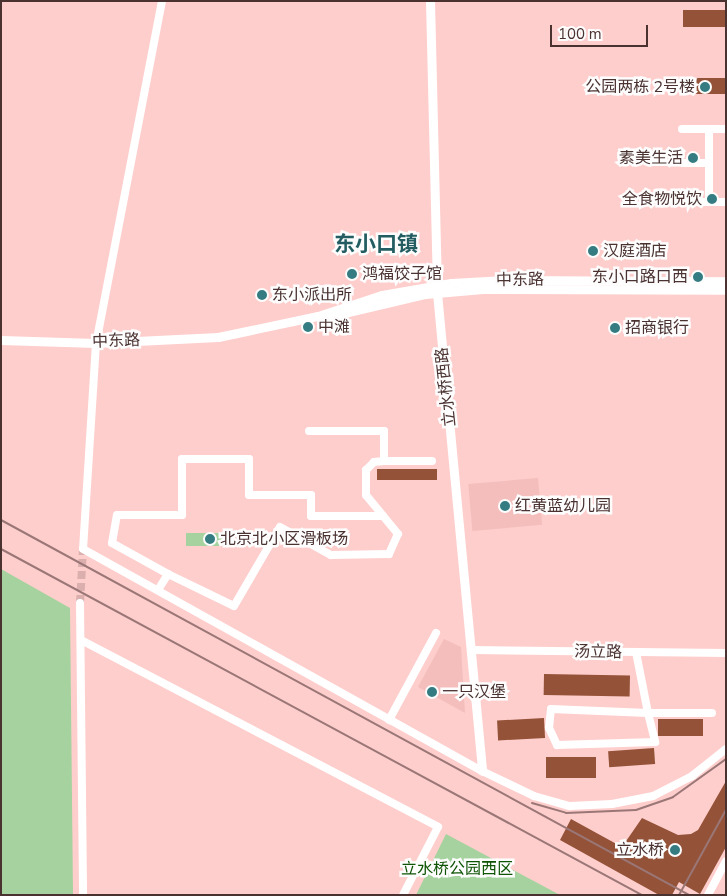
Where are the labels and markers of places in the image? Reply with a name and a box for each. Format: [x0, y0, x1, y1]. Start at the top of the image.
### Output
place label: 公园两栋 2号楼 [585, 77, 695, 97]
marker: 公园两栋 2号楼 [699, 81, 711, 93]
place label: 素美生活 [619, 148, 683, 168]
marker: 素美生活 [687, 152, 699, 164]
place label: 全食物悦饮 [622, 189, 702, 209]
marker: 全食物悦饮 [706, 193, 718, 205]
place label: 汉庭酒店 [603, 241, 667, 261]
marker: 汉庭酒店 [587, 245, 599, 257]
place label: 鸿福饺子馆 [362, 264, 442, 284]
place label: 东小口路口西 [592, 267, 688, 287]
marker: 鸿福饺子馆 [346, 268, 358, 280]
marker: 东小口路口西 [692, 271, 704, 283]
place label: 东小派出所 [272, 285, 352, 305]
marker: 东小派出所 [256, 289, 268, 301]
place label: 中滩 [318, 317, 350, 337]
place label: 招商银行 [625, 318, 689, 338]
marker: 中滩 [302, 321, 314, 333]
marker: 招商银行 [609, 322, 621, 334]
place label: 红黄蓝幼儿园 [515, 496, 611, 516]
marker: 红黄蓝幼儿园 [499, 500, 511, 512]
place label: 北京北小区滑板场 [220, 529, 348, 549]
marker: 北京北小区滑板场 [204, 533, 216, 545]
place label: 一只汉堡 [442, 682, 506, 702]
marker: 一只汉堡 [426, 686, 438, 698]
place label: 立水桥 [616, 840, 664, 860]
marker: 立水桥 [668, 843, 682, 857]

